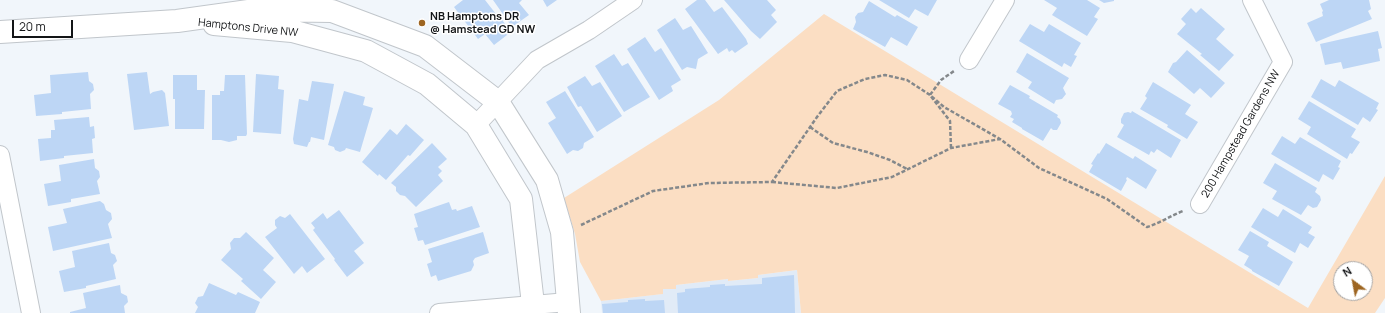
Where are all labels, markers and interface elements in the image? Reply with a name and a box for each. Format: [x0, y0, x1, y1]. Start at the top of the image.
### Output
place label: NB Hamptons DR @ Hamstead GD NW [430, 10, 535, 36]
scale bar [14, 12, 75, 38]
street label: Hamptons Drive NW [197, 16, 299, 40]
text: 20 m [19, 18, 46, 35]
marker: NB Hamptons DR @ Hamstead GD NW [417, 18, 427, 28]
street label: 200 Hampstead Gardens NW [1199, 68, 1283, 200]
north arrow [1333, 261, 1373, 301]
text: N [1340, 263, 1354, 280]

